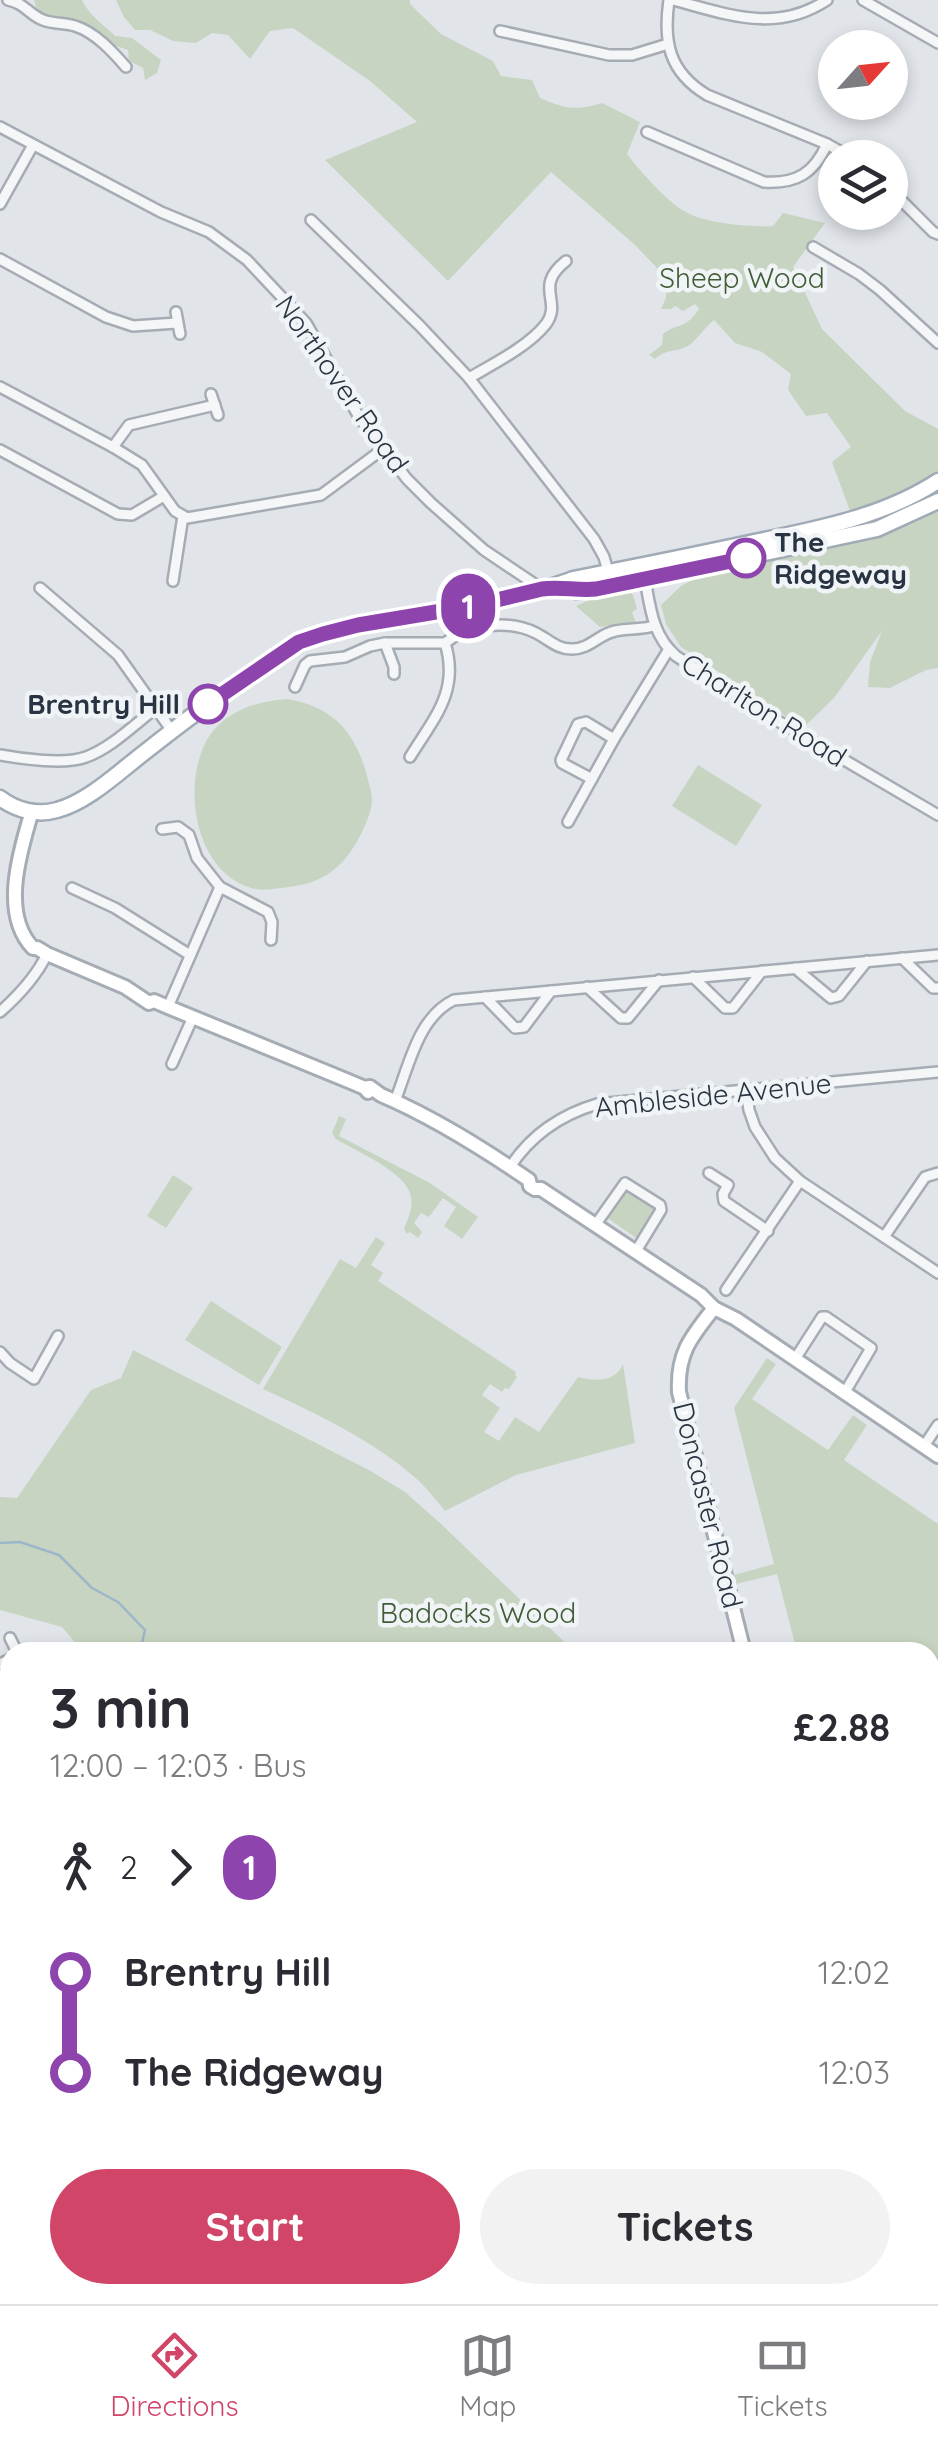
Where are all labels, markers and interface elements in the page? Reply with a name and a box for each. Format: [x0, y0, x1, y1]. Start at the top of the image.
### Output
north arrow [818, 30, 908, 120]
map controls [818, 30, 908, 230]
button: layers [818, 140, 908, 230]
park label: Sheep Wood [659, 260, 825, 295]
street label: Northover Road [268, 288, 417, 479]
place label: The Ridgeway [774, 524, 907, 591]
marker: The Ridgeway [727, 539, 765, 577]
line badge: 1 [436, 574, 500, 638]
text: 1 [461, 584, 475, 628]
street label: Charlton Road [675, 645, 853, 774]
marker: Brentry Hill [189, 685, 227, 723]
place label: Brentry Hill [27, 686, 180, 721]
street label: Ambleside Avenue [593, 1065, 833, 1124]
street label: Doncaster Road [666, 1398, 751, 1612]
park label: Badocks Wood [380, 1595, 576, 1630]
text: 3 min [50, 1673, 191, 1742]
text: £2.88 [794, 1703, 890, 1751]
text: 12:00 – 12:03 · Bus [50, 1745, 307, 1785]
icon: walk [50, 1840, 105, 1895]
icon: forward [153, 1840, 208, 1895]
text: 1 [243, 1845, 256, 1889]
text: 2 [120, 1847, 138, 1887]
text: Brentry Hill [124, 1948, 331, 1996]
text: 12:02 [818, 1952, 890, 1992]
text: The Ridgeway [124, 2048, 383, 2096]
text: 12:03 [819, 2052, 890, 2092]
button: Start [50, 2169, 460, 2284]
button: Tickets [480, 2169, 890, 2284]
tab: Directions [110, 2328, 239, 2423]
tab: Map [459, 2328, 516, 2423]
tab: Tickets [737, 2328, 828, 2423]

